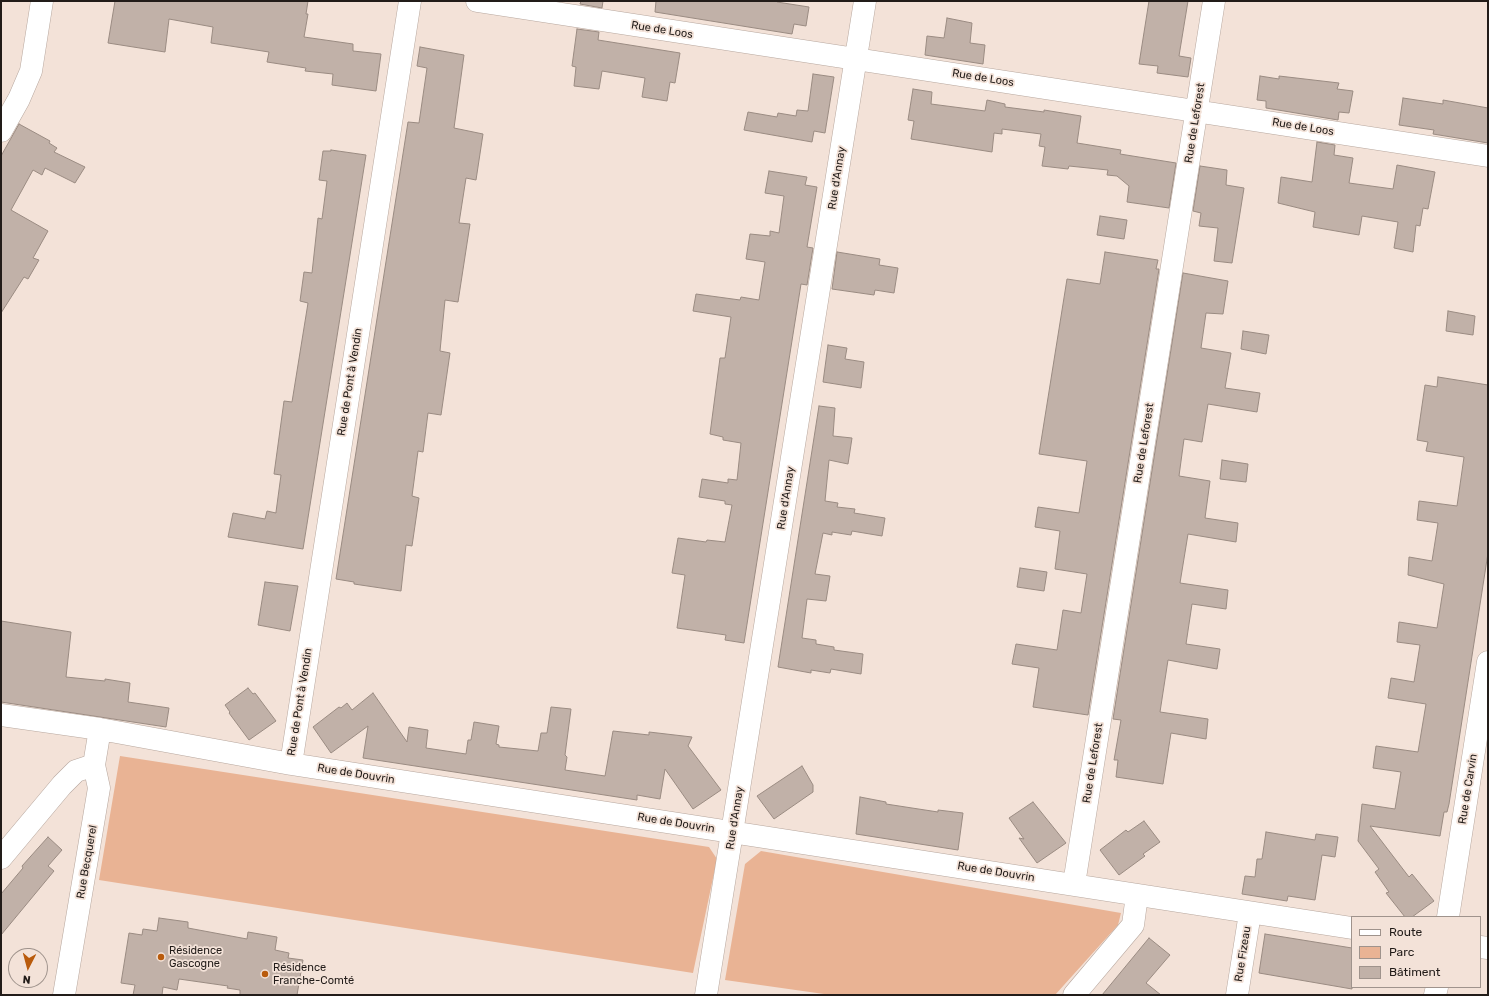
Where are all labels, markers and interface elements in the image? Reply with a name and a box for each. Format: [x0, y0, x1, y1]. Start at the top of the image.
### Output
street label: Rue de Loos [630, 19, 694, 41]
street label: Rue de Loos [951, 67, 1015, 89]
street label: Rue de Leforest [1182, 82, 1208, 164]
street label: Rue de Loos [1271, 116, 1335, 138]
street label: Rue d'Annay [826, 146, 848, 210]
street label: Rue de Pont à Vendin [335, 327, 365, 437]
street label: Rue de Leforest [1131, 402, 1157, 484]
street label: Rue d'Annay [775, 466, 797, 530]
street label: Rue de Pont à Vendin [285, 647, 315, 757]
street label: Rue de Leforest [1080, 722, 1106, 804]
street label: Rue de Carvin [1456, 753, 1480, 825]
street label: Rue de Douvrin [316, 761, 396, 787]
street label: Rue d'Annay [724, 786, 746, 850]
street label: Rue de Douvrin [636, 810, 716, 836]
street label: Rue Becquerel [74, 824, 100, 900]
street label: Rue de Douvrin [956, 859, 1036, 885]
legend [1351, 916, 1481, 988]
street label: Rue Fizeau [1232, 925, 1254, 983]
text: Route [1389, 925, 1422, 939]
place label: Résidence Gascogne [169, 944, 222, 970]
text: Parc [1389, 945, 1414, 959]
north arrow [8, 948, 48, 988]
marker: Résidence Gascogne [156, 952, 166, 962]
place label: Résidence Franche-Comté [273, 961, 354, 987]
text: Bâtiment [1389, 965, 1440, 979]
marker: Résidence Franche-Comté [260, 969, 270, 979]
text: N [22, 973, 31, 986]

